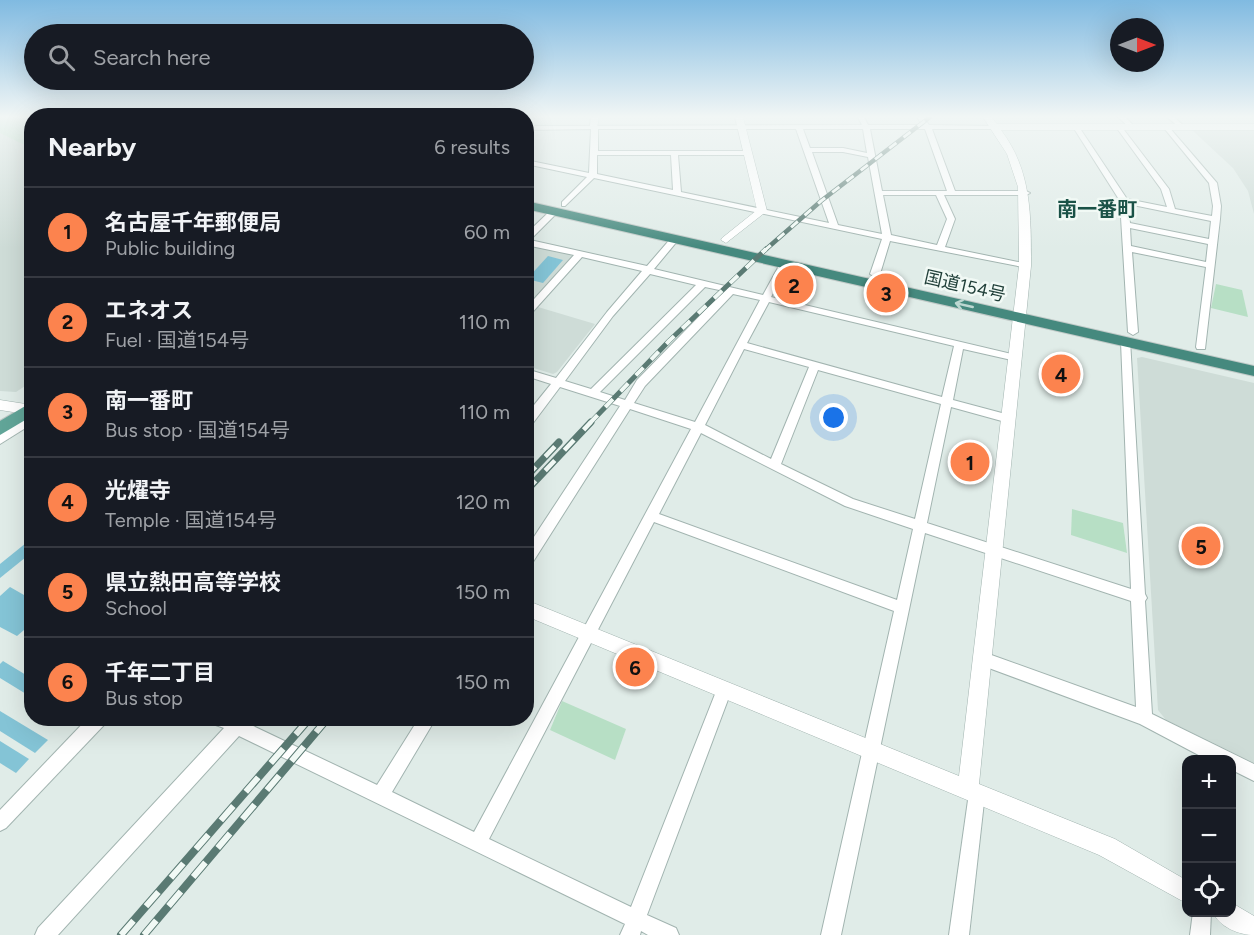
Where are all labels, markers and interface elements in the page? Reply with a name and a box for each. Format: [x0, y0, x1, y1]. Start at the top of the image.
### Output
north arrow [1110, 18, 1164, 72]
search box [24, 24, 534, 90]
icon: search [45, 41, 78, 74]
text: Search here [93, 44, 211, 71]
text: Nearby [48, 131, 136, 163]
text: 6 results [434, 135, 510, 159]
district label: 南一番町 [1057, 197, 1137, 221]
text: 名古屋千年郵便局 [105, 209, 281, 236]
text: 1 [63, 220, 72, 244]
text: 60 m [464, 220, 510, 244]
text: Public building [105, 236, 235, 260]
pin: 2 [774, 262, 814, 308]
street label: 国道154号 [922, 266, 1008, 306]
pin: 3 [866, 270, 906, 316]
text: エネオス [105, 297, 193, 324]
one-way arrow [954, 299, 973, 311]
text: 2 [62, 310, 73, 334]
text: 110 m [459, 310, 510, 334]
text: Fuel · 国道154号 [105, 328, 249, 352]
pin: 4 [1042, 352, 1080, 397]
text: 南一番町 [105, 387, 193, 414]
text: 3 [62, 400, 73, 424]
text: 110 m [459, 400, 510, 424]
your location [819, 403, 848, 432]
text: Bus stop · 国道154号 [105, 418, 290, 442]
pin: 1 [950, 440, 990, 484]
text: 光燿寺 [105, 477, 171, 504]
text: 4 [61, 490, 74, 514]
text: 120 m [456, 490, 510, 514]
text: Temple · 国道154号 [105, 508, 277, 532]
pin: 5 [1182, 524, 1220, 568]
text: 県立熱田高等学校 [105, 569, 281, 596]
text: 5 [62, 580, 73, 604]
text: 150 m [455, 580, 510, 604]
text: School [105, 596, 167, 620]
pin: 6 [616, 644, 654, 690]
text: 千年二丁目 [105, 659, 215, 686]
text: 6 [62, 670, 73, 694]
text: 150 m [455, 670, 510, 694]
text: Bus stop [105, 686, 183, 710]
map controls [1182, 755, 1236, 917]
button: + [1182, 755, 1236, 809]
button: − [1182, 809, 1236, 863]
button: locate [1182, 863, 1236, 917]

